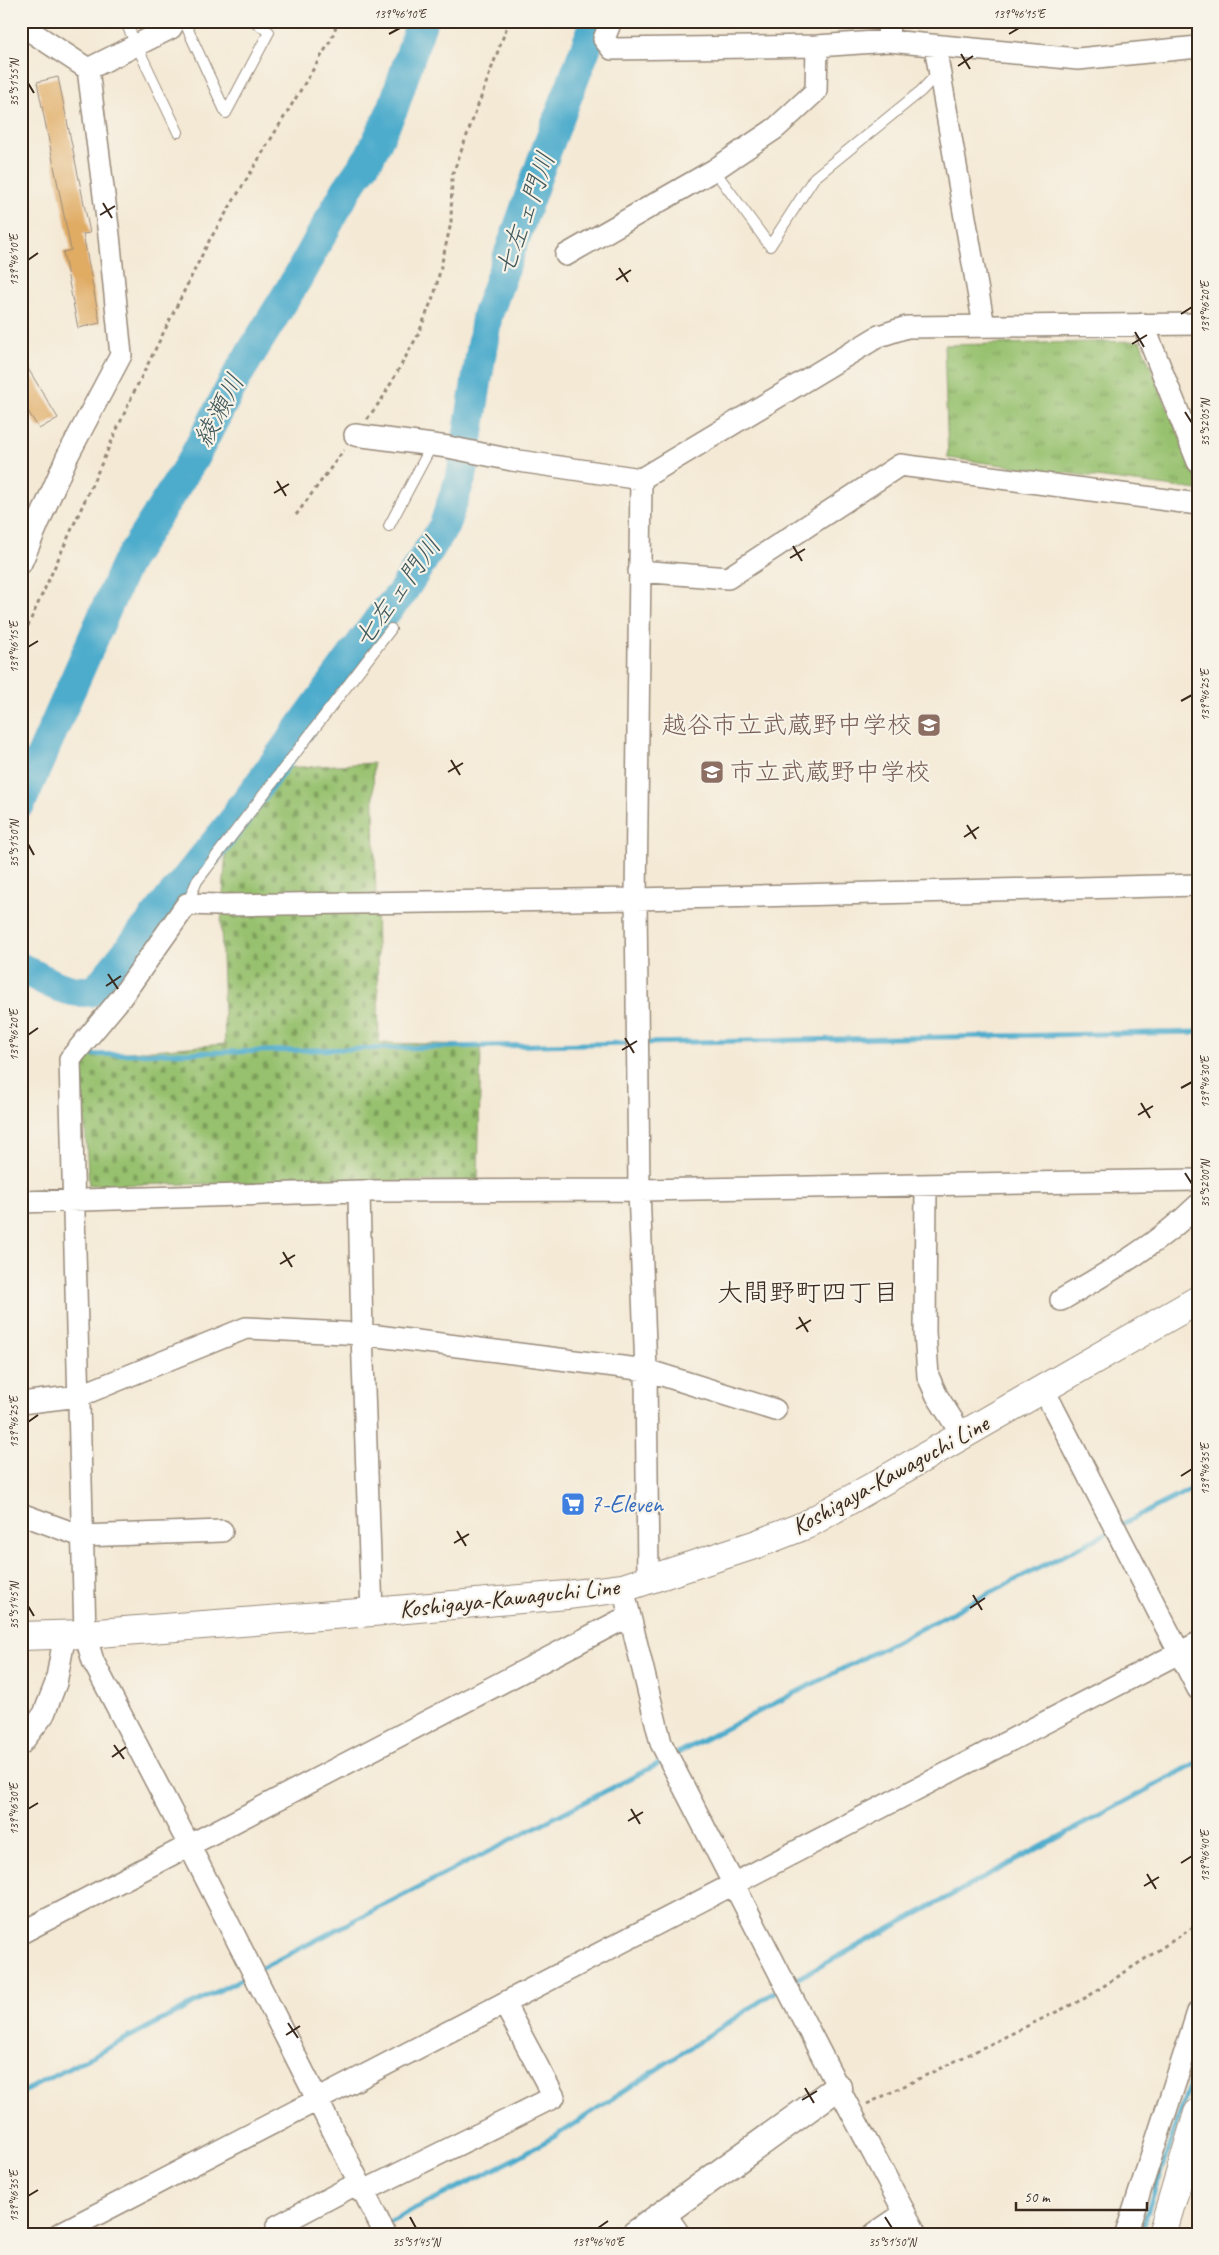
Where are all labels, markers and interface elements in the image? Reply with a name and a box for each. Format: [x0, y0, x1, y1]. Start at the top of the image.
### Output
text: 139°46'10"E [374, 6, 428, 22]
text: 139°46'15"E [993, 6, 1047, 22]
text: 35°51'55"N [6, 58, 22, 107]
water label: 七左ェ門川 [487, 147, 563, 281]
text: 139°46'10"E [6, 232, 22, 286]
text: 139°46'20"E [1197, 279, 1213, 333]
water label: 綾瀬川 [186, 368, 252, 452]
text: 35°52'05"N [1197, 398, 1213, 447]
water label: 七左ェ門川 [345, 530, 449, 654]
text: 139°46'15"E [6, 619, 22, 673]
text: 139°46'25"E [1197, 667, 1213, 721]
place label: 越谷市立武蔵野中学校 [662, 709, 912, 741]
school or university icon: 越谷市立武蔵野中学校 [916, 712, 942, 738]
place label: 市立武蔵野中学校 [730, 756, 930, 788]
school or university icon: 市立武蔵野中学校 [699, 759, 725, 785]
text: 35°51'50"N [6, 819, 22, 868]
text: 139°46'20"E [6, 1007, 22, 1061]
text: 139°46'30"E [1197, 1054, 1213, 1108]
text: 35°52'00"N [1197, 1159, 1213, 1208]
district label: 大間野町四丁目 [717, 1276, 899, 1309]
text: 139°46'25"E [6, 1394, 22, 1448]
street label: Koshigaya-Kawaguchi Line [786, 1407, 996, 1542]
text: 139°46'35"E [1197, 1441, 1213, 1495]
place label: 7-Eleven [590, 1488, 664, 1520]
supermarket icon: 7-Eleven [560, 1491, 586, 1517]
street label: Koshigaya-Kawaguchi Line [398, 1570, 622, 1625]
text: 35°51'45"N [6, 1581, 22, 1630]
text: 139°46'30"E [6, 1781, 22, 1835]
text: 139°46'40"E [1197, 1828, 1213, 1882]
text: 139°46'35"E [6, 2168, 22, 2222]
scale bar [1016, 2180, 1148, 2212]
text: 50 m [1024, 2188, 1051, 2207]
text: 35°51'45"N [392, 2234, 441, 2250]
text: 139°46'40"E [572, 2234, 626, 2250]
text: 35°51'50"N [868, 2234, 917, 2250]

